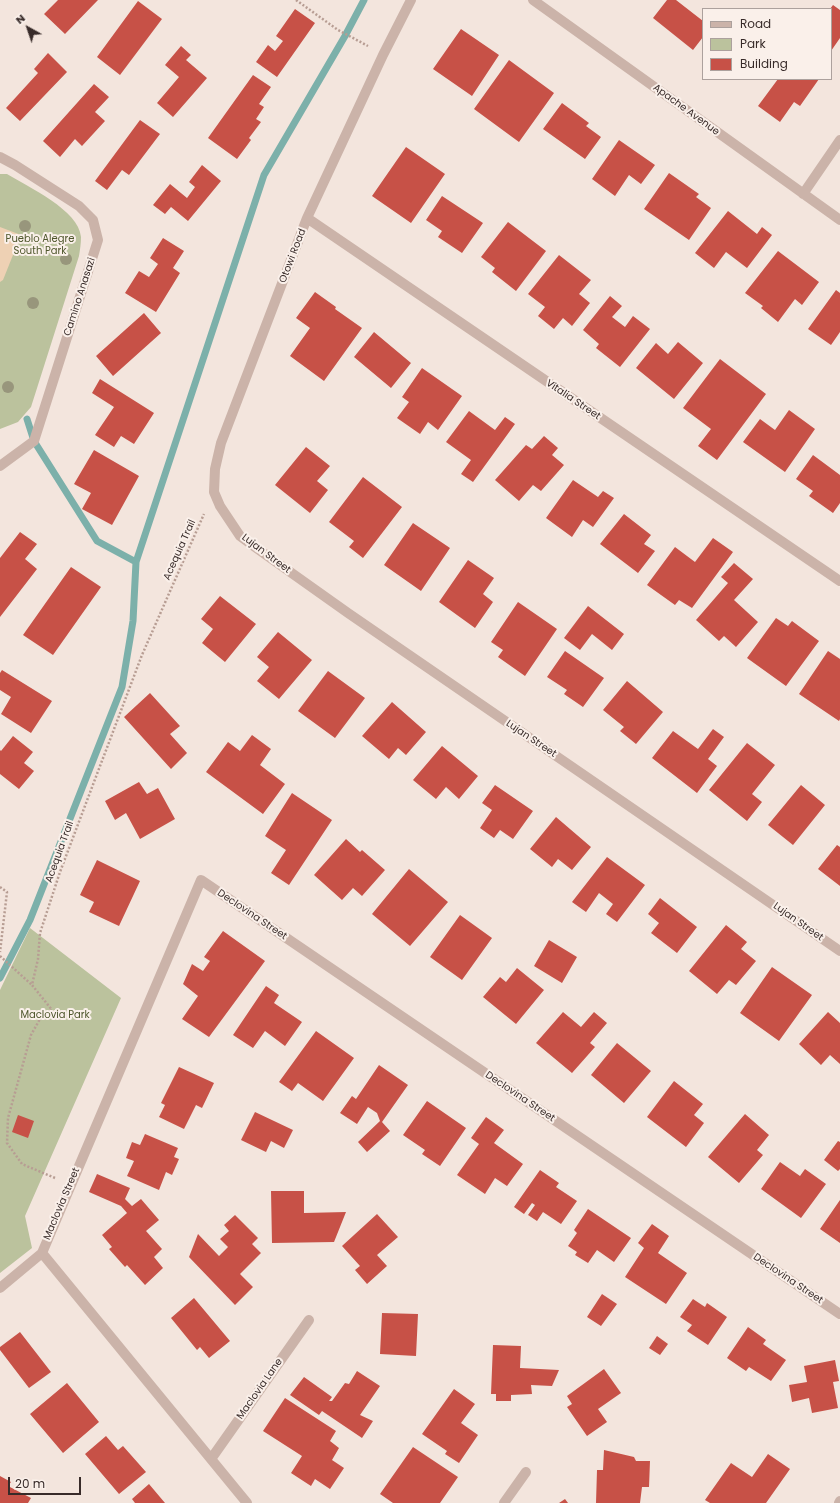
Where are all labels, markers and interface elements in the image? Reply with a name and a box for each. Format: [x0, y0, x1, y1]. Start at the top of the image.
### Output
north arrow [8, 8, 48, 48]
legend [702, 8, 832, 80]
text: N [12, 10, 29, 28]
text: Road [740, 15, 771, 32]
text: Park [740, 35, 766, 52]
text: Building [740, 55, 788, 72]
street label: Apache Avenue [650, 82, 722, 138]
street label: Otowi Road [277, 227, 309, 285]
park label: Pueblo Alegre South Park [6, 233, 74, 256]
street label: Camino Anasazi [62, 256, 98, 338]
street label: Vitalia Street [543, 377, 603, 423]
street label: Acequia Trail [161, 518, 199, 582]
street label: Lujan Street [239, 532, 293, 576]
street label: Lujan Street [503, 718, 559, 760]
street label: Acequia Trail [43, 819, 77, 885]
street label: Declovina Street [215, 887, 289, 943]
street label: Lujan Street [771, 900, 825, 944]
park label: Maclovia Park [20, 1009, 90, 1021]
street label: Declovina Street [483, 1069, 557, 1125]
street label: Maclovia Street [41, 1166, 83, 1242]
street label: Declovina Street [751, 1251, 825, 1307]
street label: Maclovia Lane [235, 1356, 285, 1422]
scale bar [10, 1469, 83, 1495]
text: 20 m [15, 1475, 45, 1492]

